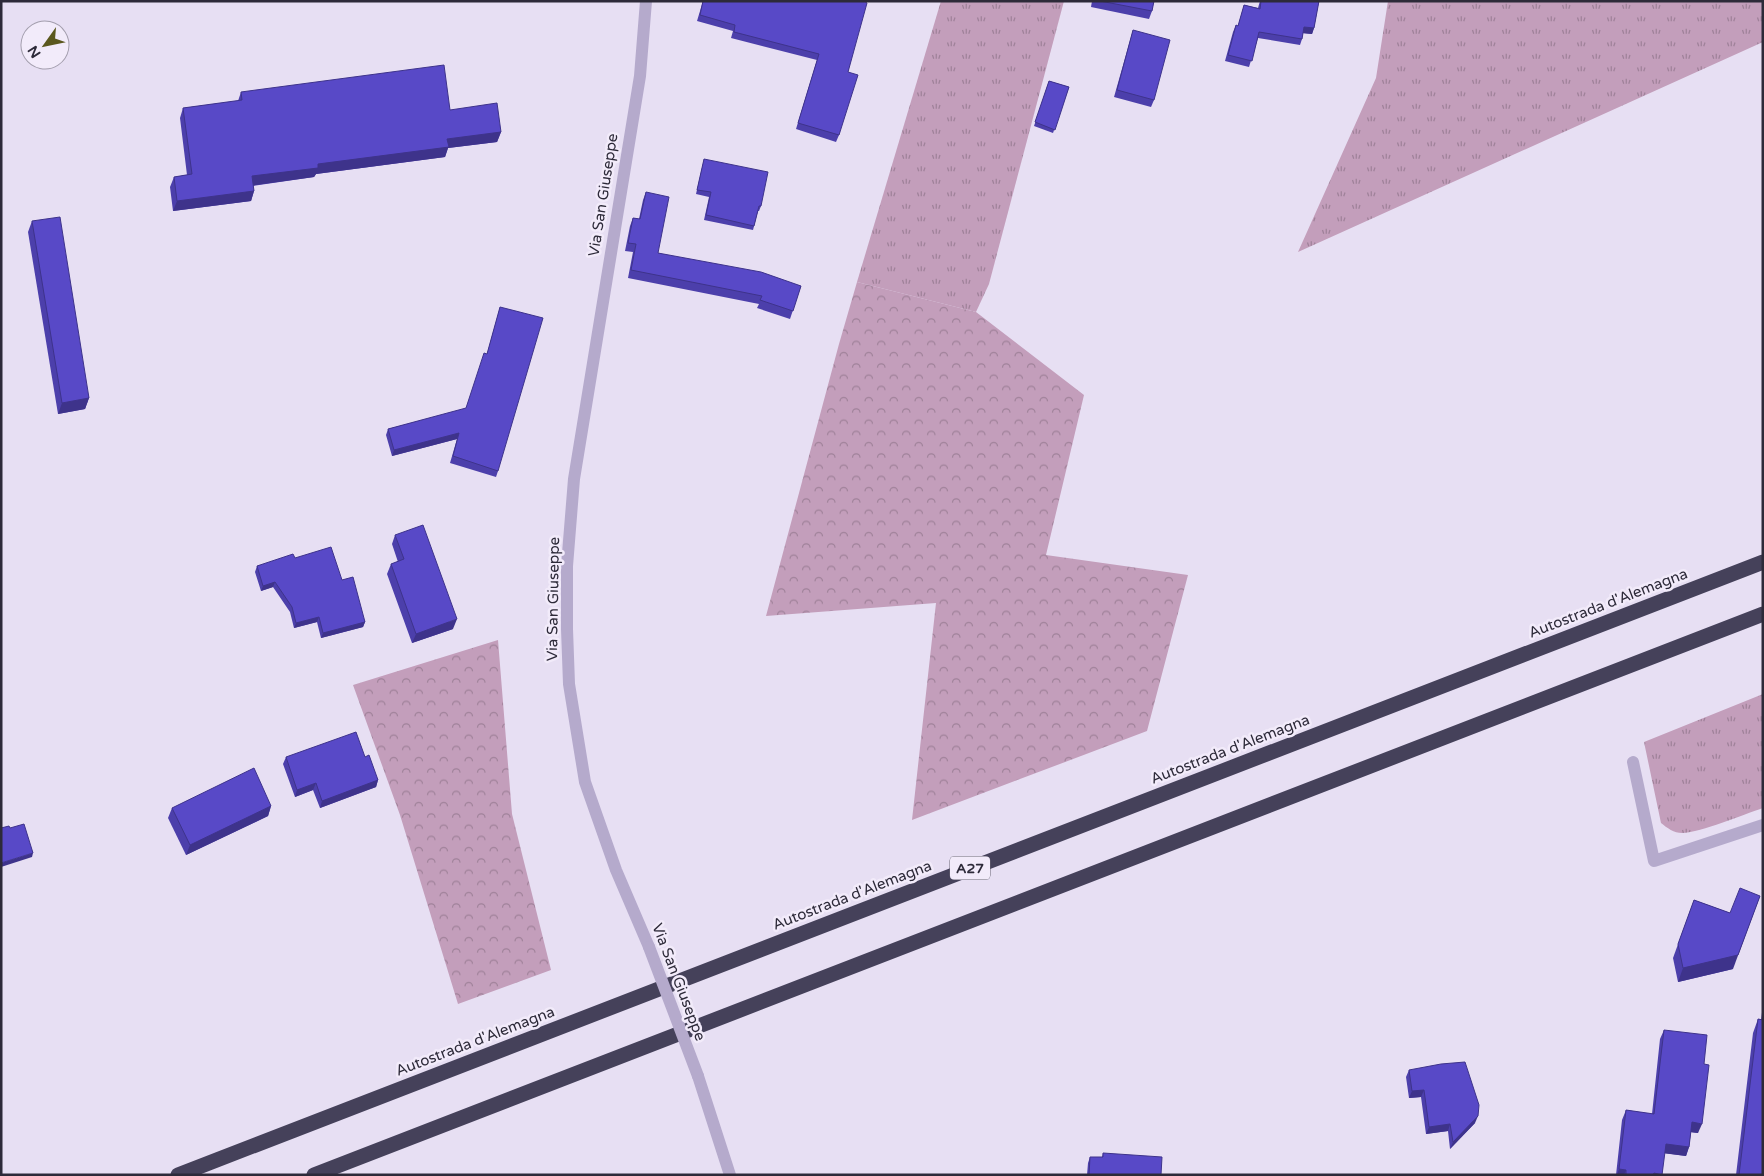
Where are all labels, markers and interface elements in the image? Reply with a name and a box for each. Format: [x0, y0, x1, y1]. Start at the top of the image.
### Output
north arrow [20, 20, 70, 70]
text: N [24, 42, 45, 61]
street label: Via San Giuseppe [584, 132, 622, 258]
street label: Via San Giuseppe [543, 537, 563, 661]
street label: Autostrada d'Alemagna [1526, 564, 1690, 642]
street label: Autostrada d'Alemagna [1148, 710, 1312, 788]
street label: Autostrada d'Alemagna [770, 856, 934, 934]
road number: A27 [950, 856, 990, 880]
street label: Via San Giuseppe [648, 921, 710, 1043]
street label: Autostrada d'Alemagna [393, 1002, 557, 1080]

